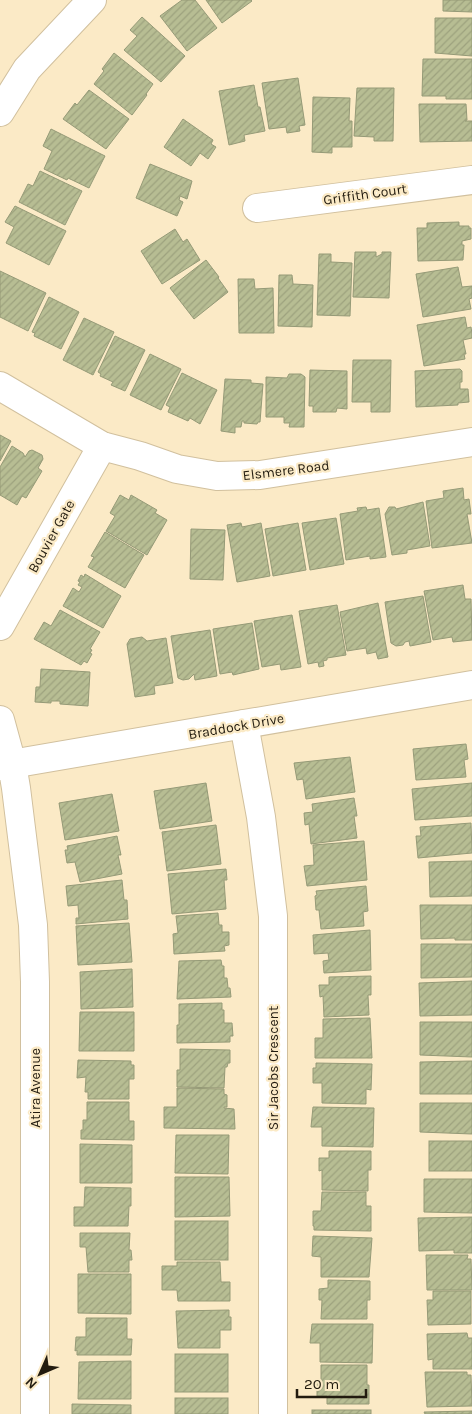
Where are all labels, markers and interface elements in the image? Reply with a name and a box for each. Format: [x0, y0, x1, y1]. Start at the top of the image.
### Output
street label: Griffith Court [322, 180, 408, 209]
street label: Elsmere Road [242, 457, 330, 484]
street label: Bouvier Gate [24, 497, 78, 576]
street label: Braddock Drive [187, 710, 285, 743]
street label: Sir Jacobs Crescent [265, 1006, 282, 1130]
street label: Atira Avenue [27, 1048, 44, 1128]
north arrow [15, 1349, 65, 1399]
scale bar [297, 1366, 366, 1398]
text: N [22, 1373, 41, 1392]
text: 20 m [304, 1375, 339, 1393]

